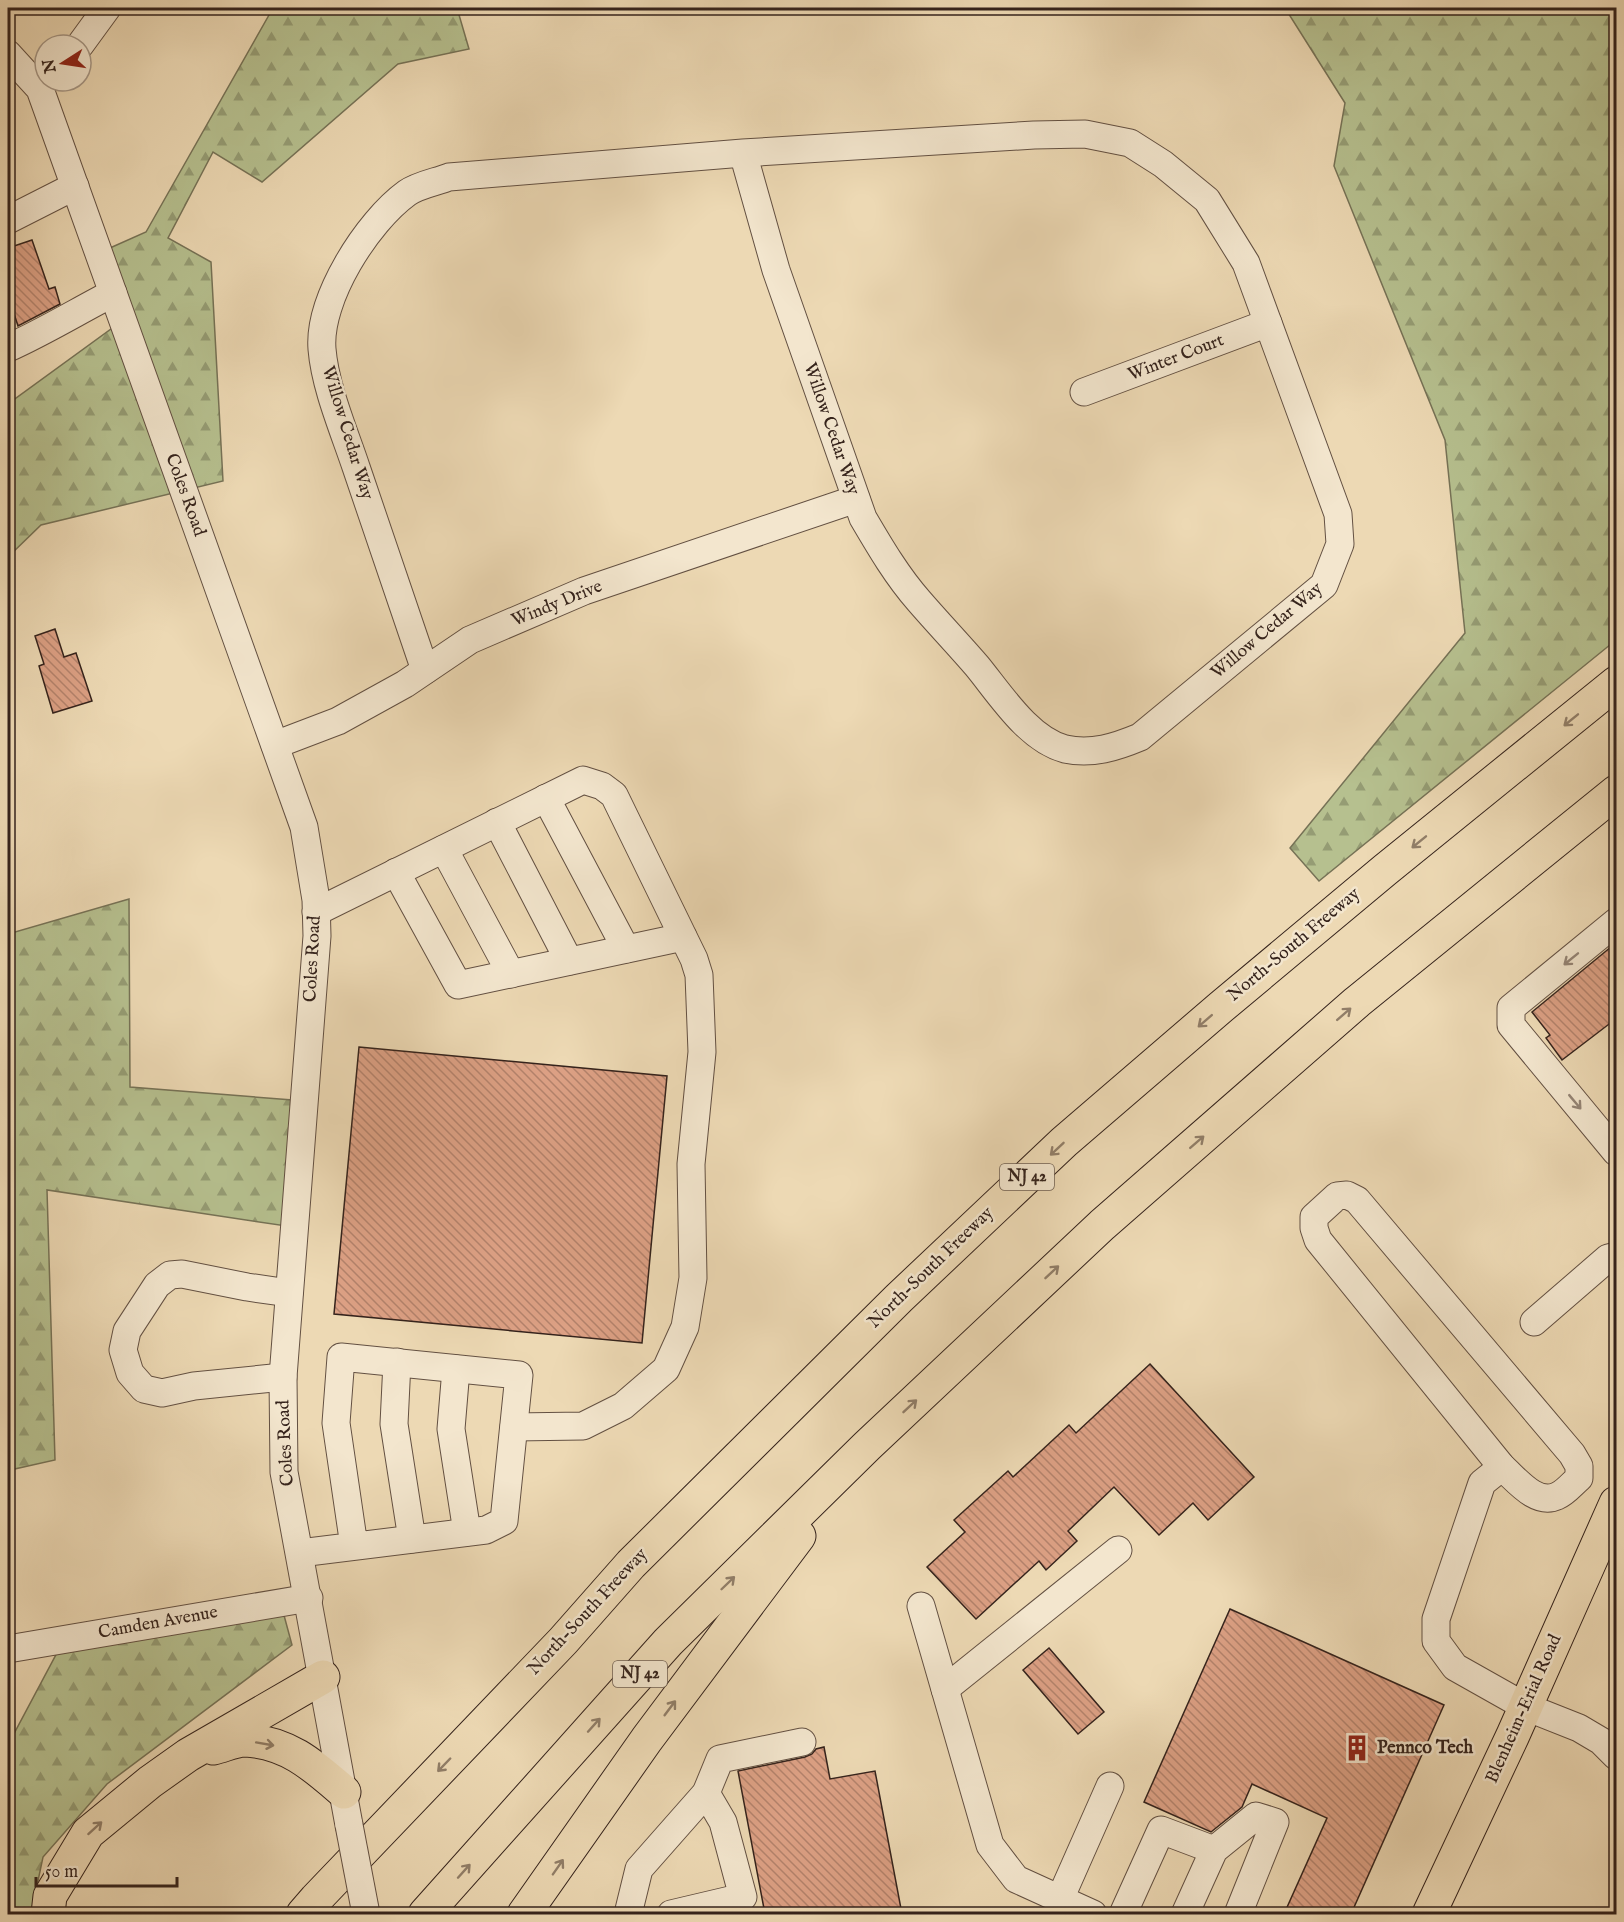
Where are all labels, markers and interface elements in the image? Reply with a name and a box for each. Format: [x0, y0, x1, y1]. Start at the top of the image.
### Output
north arrow [33, 33, 93, 93]
text: N [39, 57, 62, 76]
street label: Winter Court [1125, 329, 1227, 387]
street label: Willow Cedar Way [798, 360, 864, 498]
street label: Willow Cedar Way [316, 363, 378, 503]
street label: Coles Road [159, 450, 211, 540]
street label: Windy Drive [508, 575, 606, 633]
street label: Willow Cedar Way [1207, 578, 1328, 684]
one-way arrow [1564, 713, 1579, 727]
one-way arrow [1411, 836, 1427, 849]
street label: North-South Freeway [1223, 883, 1365, 1007]
street label: Coles Road [299, 915, 327, 1003]
one-way arrow [1563, 952, 1579, 965]
one-way arrow [1336, 1007, 1351, 1021]
one-way arrow [1197, 1014, 1212, 1028]
one-way arrow [1568, 1094, 1582, 1109]
one-way arrow [1189, 1135, 1204, 1149]
one-way arrow [1050, 1142, 1065, 1156]
road number: NJ 42 [1000, 1164, 1054, 1190]
street label: North-South Freeway [863, 1202, 999, 1334]
one-way arrow [1044, 1266, 1059, 1280]
street label: Coles Road [272, 1399, 300, 1487]
one-way arrow [902, 1399, 917, 1413]
street label: North-South Freeway [523, 1543, 653, 1681]
one-way arrow [720, 1576, 735, 1591]
street label: Camden Avenue [96, 1601, 220, 1645]
street label: Blenheim-Erial Road [1481, 1631, 1567, 1787]
road number: NJ 42 [613, 1661, 667, 1687]
one-way arrow [664, 1700, 677, 1716]
one-way arrow [587, 1718, 601, 1733]
building icon: Pennco Tech [1342, 1733, 1372, 1763]
place label: Pennco Tech [1377, 1737, 1474, 1760]
one-way arrow [255, 1739, 275, 1750]
one-way arrow [437, 1757, 451, 1772]
one-way arrow [87, 1821, 102, 1835]
scale bar [36, 1850, 177, 1888]
one-way arrow [552, 1859, 564, 1875]
text: 50 m [45, 1861, 78, 1884]
one-way arrow [457, 1864, 471, 1879]

